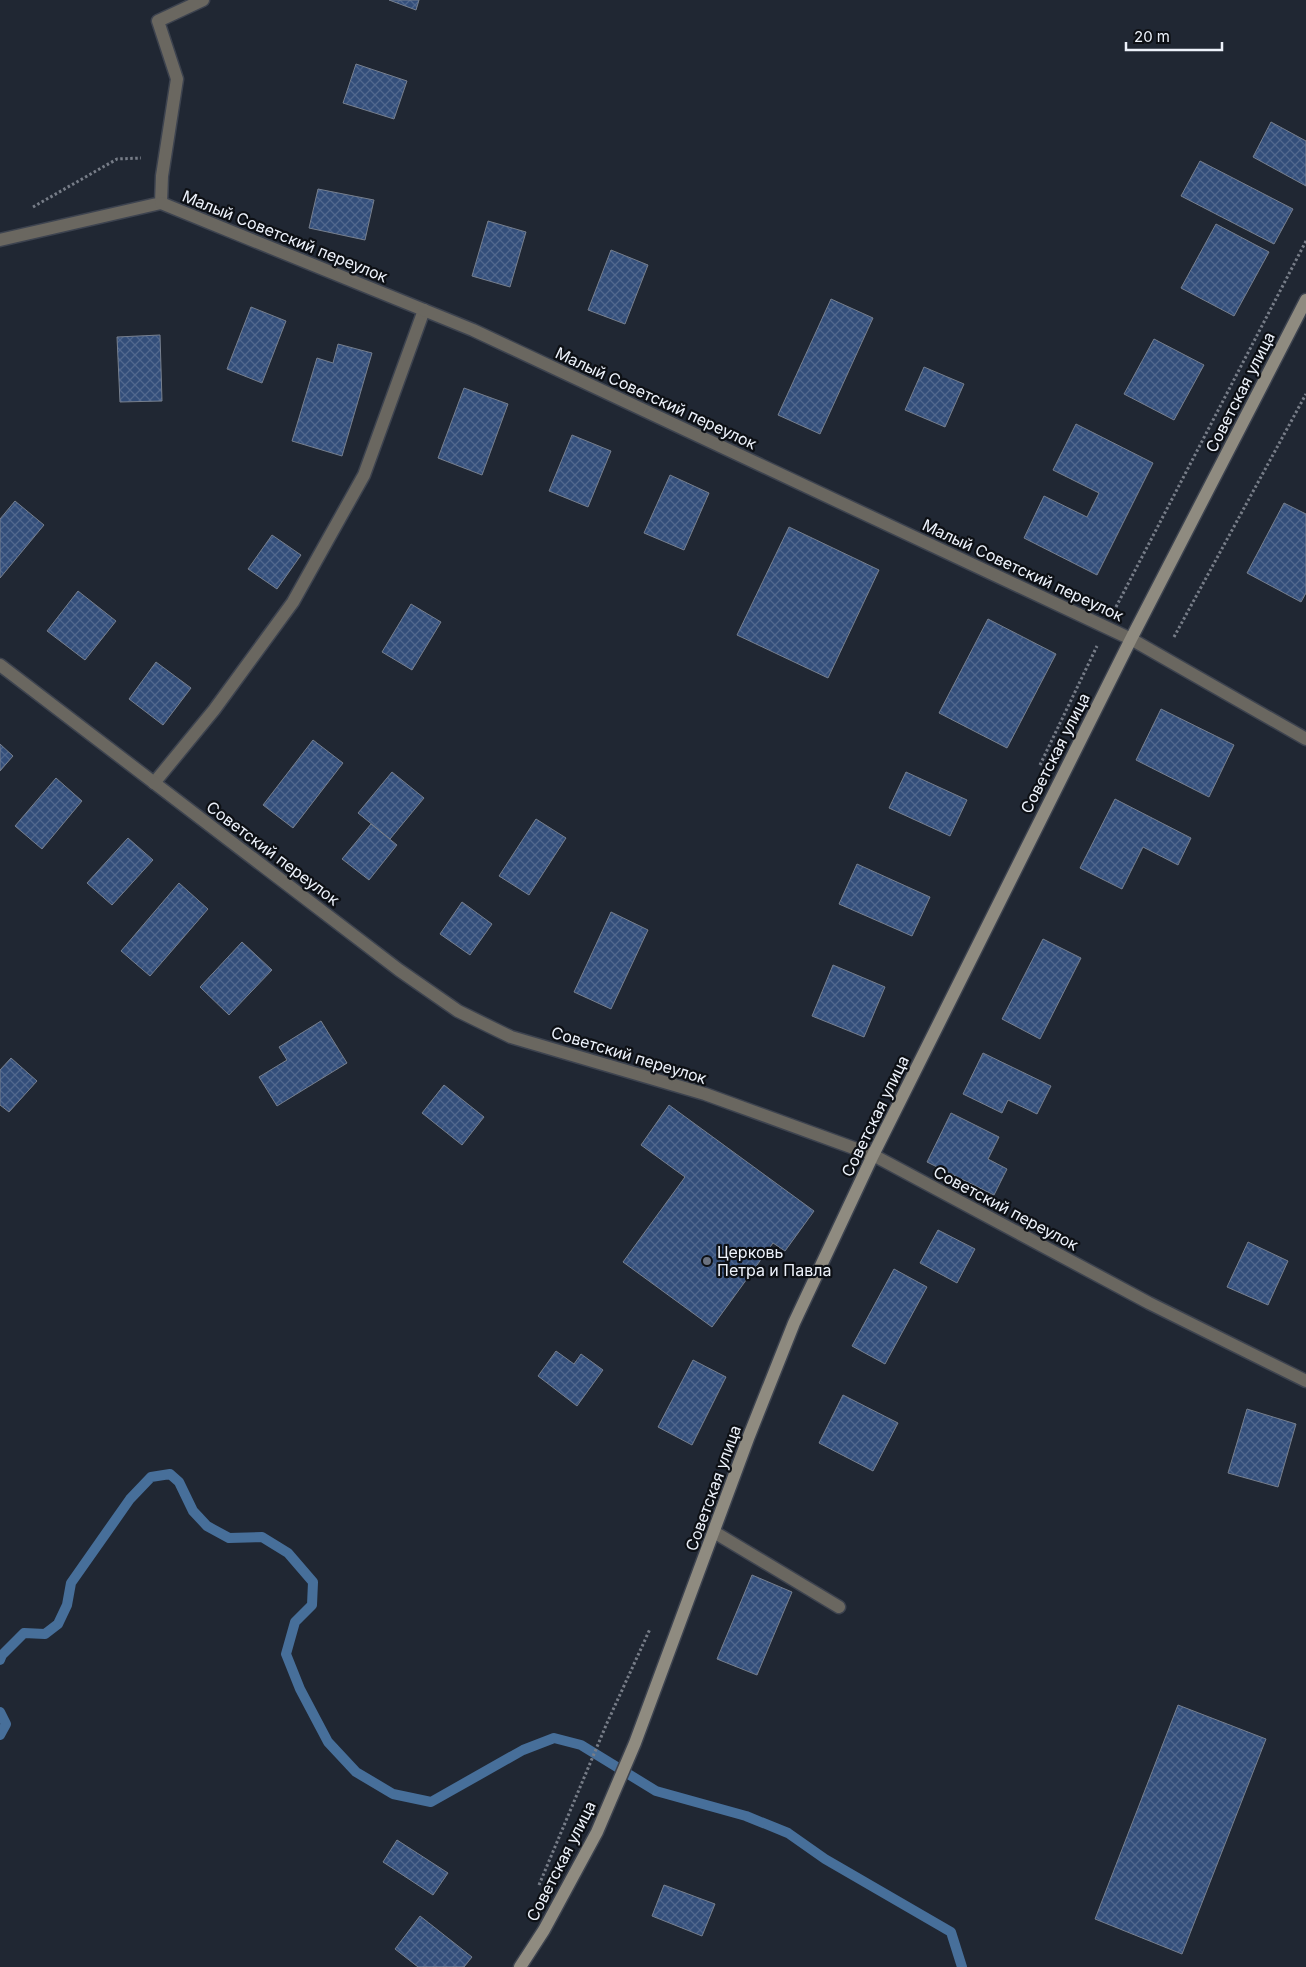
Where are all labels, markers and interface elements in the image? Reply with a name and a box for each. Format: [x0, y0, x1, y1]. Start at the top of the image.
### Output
scale bar [1126, 20, 1222, 52]
text: 20 m [1134, 27, 1170, 46]
street label: Малый Советский переулок [179, 186, 391, 287]
street label: Советская улица [1201, 328, 1279, 456]
street label: Малый Советский переулок [552, 343, 760, 454]
street label: Малый Советский переулок [919, 515, 1127, 626]
street label: Советская улица [1016, 689, 1094, 817]
street label: Советский переулок [203, 796, 344, 910]
street label: Советский переулок [549, 1022, 709, 1088]
street label: Советская улица [837, 1052, 913, 1180]
street label: Советский переулок [930, 1161, 1082, 1255]
place label: Церковь Петра и Павла [717, 1242, 831, 1280]
marker: Церковь Петра и Павла [701, 1255, 713, 1267]
street label: Советская улица [681, 1422, 745, 1554]
street label: Советская улица [522, 1797, 600, 1925]

